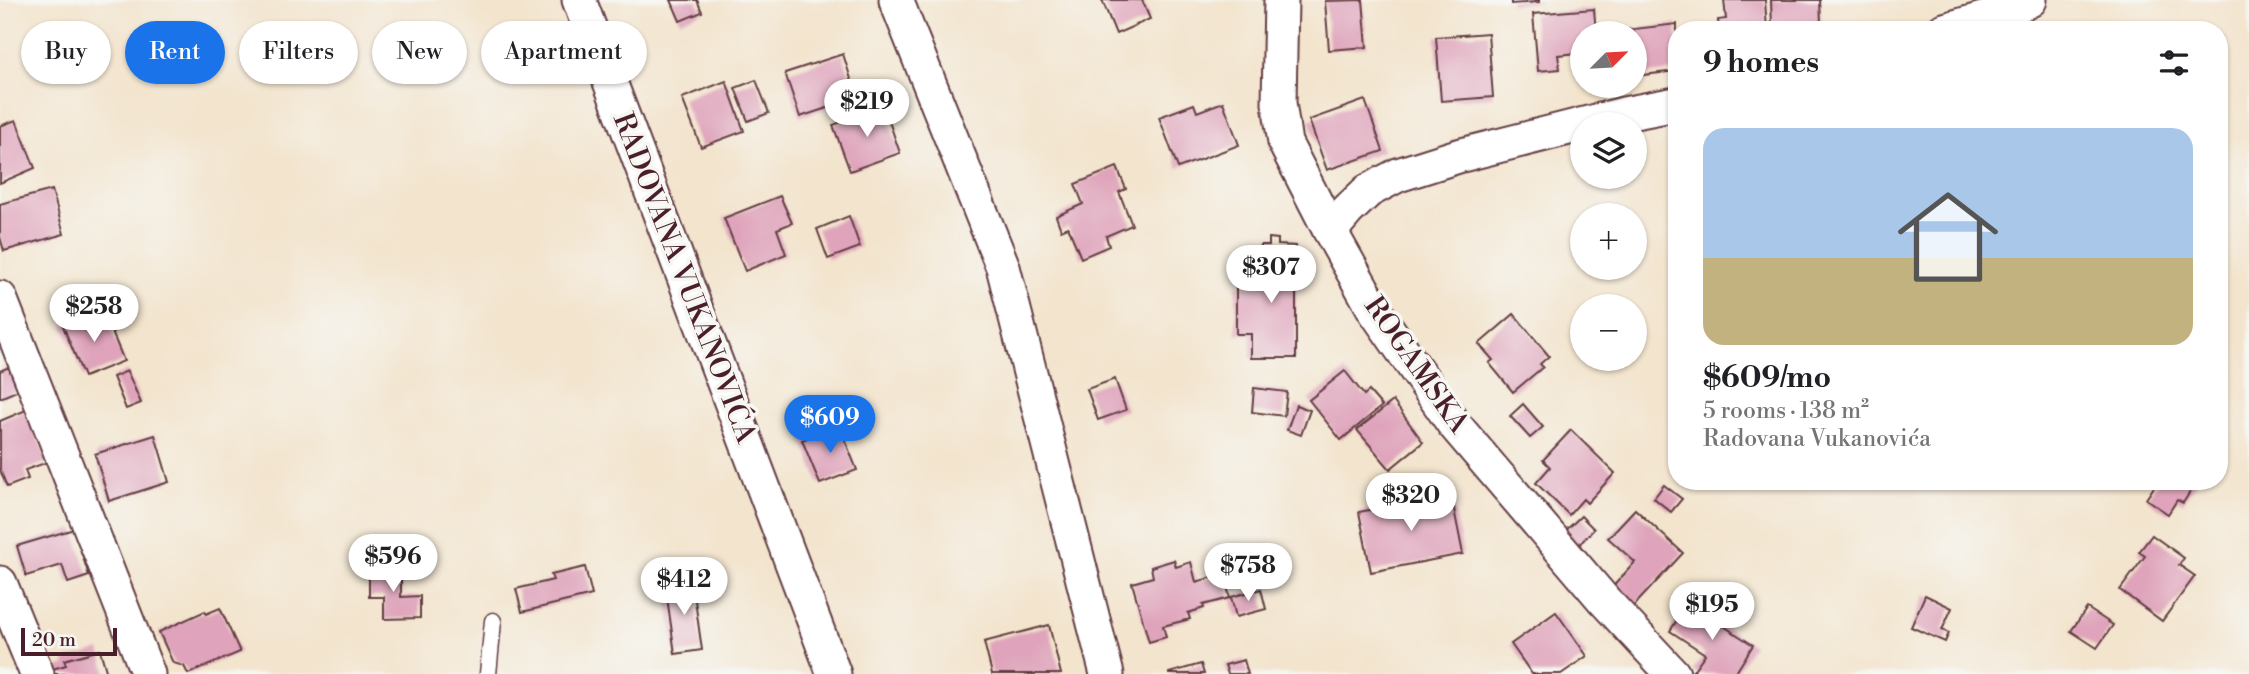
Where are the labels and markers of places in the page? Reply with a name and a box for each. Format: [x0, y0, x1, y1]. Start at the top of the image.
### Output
pin: $219 [826, 80, 908, 139]
pin: $307 [1230, 246, 1312, 305]
pin: $258 [53, 284, 135, 344]
pin: $609 [789, 396, 871, 455]
pin: $320 [1370, 474, 1452, 533]
pin: $596 [352, 534, 434, 594]
pin: $758 [1207, 544, 1289, 603]
pin: $412 [643, 558, 725, 617]
pin: $195 [1671, 582, 1753, 642]

